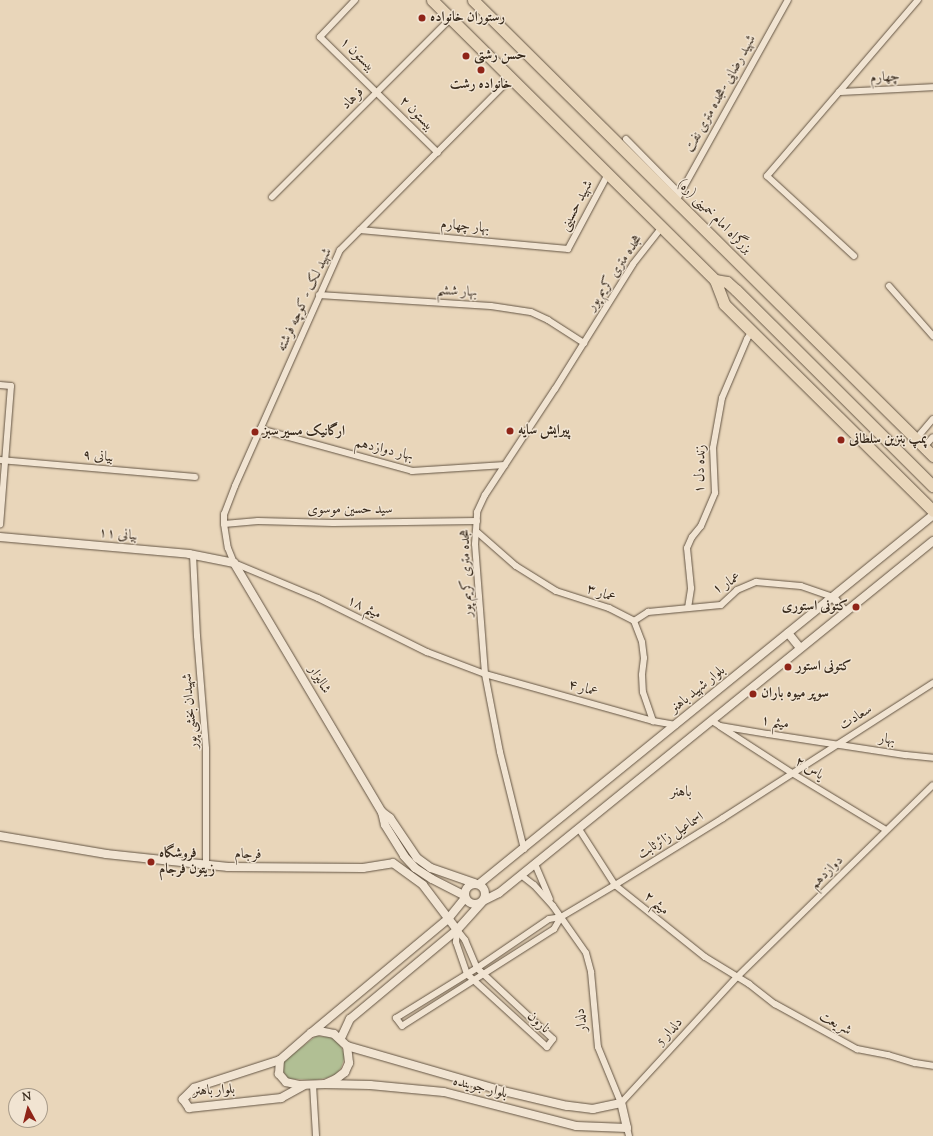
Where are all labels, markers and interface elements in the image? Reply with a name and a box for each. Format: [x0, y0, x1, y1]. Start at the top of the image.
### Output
place label: رستوران خانواده [430, 10, 505, 26]
marker: رستوران خانواده [417, 13, 427, 23]
street label: شهید رضایی -هجده متری نفت [682, 32, 760, 156]
street label: بیستون ۱ [336, 34, 378, 76]
place label: حسن رشتی [474, 48, 526, 64]
marker: حسن رشتی [461, 51, 471, 61]
marker: خانواده رشت [476, 65, 486, 75]
street label: چهارم [870, 69, 900, 87]
place label: خانواده رشت [450, 77, 512, 93]
street label: فرهاد [338, 84, 368, 114]
street label: بیستون ۲ [395, 93, 437, 135]
street label: بزرگراه امام خمینی (ره) [673, 176, 755, 258]
street label: شهید حسینی [557, 178, 597, 234]
street label: بهار چهارم [440, 216, 490, 238]
street label: هجده متری کریم پور [583, 232, 647, 314]
street label: شهید لک - کوچه فرشته [274, 246, 336, 354]
street label: بهار ششم [436, 283, 478, 301]
place label: پیرایش سایه [518, 423, 570, 439]
place label: ارگانیک مسیر سبز [263, 424, 345, 440]
marker: پیرایش سایه [505, 426, 515, 436]
marker: ارگانیک مسیر سبز [250, 427, 260, 437]
place label: پمپ بنزین سلطانی [849, 432, 927, 448]
street label: بهار دوازدهم [353, 435, 415, 465]
marker: پمپ بنزین سلطانی [836, 435, 846, 445]
street label: زنده دل ۱ [692, 444, 710, 494]
street label: بیانی ۹ [82, 447, 114, 467]
street label: سید حسین موسوی [307, 502, 393, 518]
street label: بیانی ۱۱ [98, 525, 138, 545]
street label: هجده متری کریم پور [457, 529, 477, 617]
street label: عمار ۱ [710, 569, 744, 599]
street label: عمار ۳ [584, 581, 618, 607]
street label: میثم ۱۸ [344, 593, 384, 623]
place label: کتونی استوری [782, 599, 848, 615]
marker: کتونی استوری [851, 602, 861, 612]
place label: کتونی استور [796, 659, 852, 675]
marker: کتونی استور [783, 662, 793, 672]
street label: شالیزار [304, 663, 334, 697]
street label: بلوار شهید باهنر [667, 663, 729, 717]
street label: شهیدان بخشی پور [179, 672, 203, 750]
street label: عمار ۴ [566, 677, 600, 701]
place label: سوپر میوه باران [761, 686, 829, 702]
marker: سوپر میوه باران [748, 689, 758, 699]
street label: سعادت [836, 701, 876, 735]
street label: میثم ۱ [760, 713, 790, 733]
street label: بهار [878, 730, 896, 750]
street label: یاس ۲ [791, 754, 827, 784]
district label: باهنر [670, 784, 692, 802]
street label: اسماعیل زائرثابت [635, 809, 707, 863]
place label: فروشگاه زیتون فرجام [159, 846, 215, 878]
street label: فرجام [234, 846, 262, 864]
street label: دوازدهم [807, 853, 847, 893]
marker: فروشگاه زیتون فرجام [146, 857, 156, 867]
street label: میثم ۲ [640, 889, 672, 919]
street label: دلدار [572, 1007, 592, 1033]
street label: نارون [523, 1008, 553, 1038]
street label: شریعت [816, 1008, 854, 1040]
street label: دلدار 5 [653, 1015, 687, 1049]
street label: بلوار جوینده [451, 1073, 509, 1103]
street label: بلوار باهنر [193, 1082, 235, 1100]
north arrow [8, 1088, 48, 1128]
text: N [21, 1089, 32, 1106]

